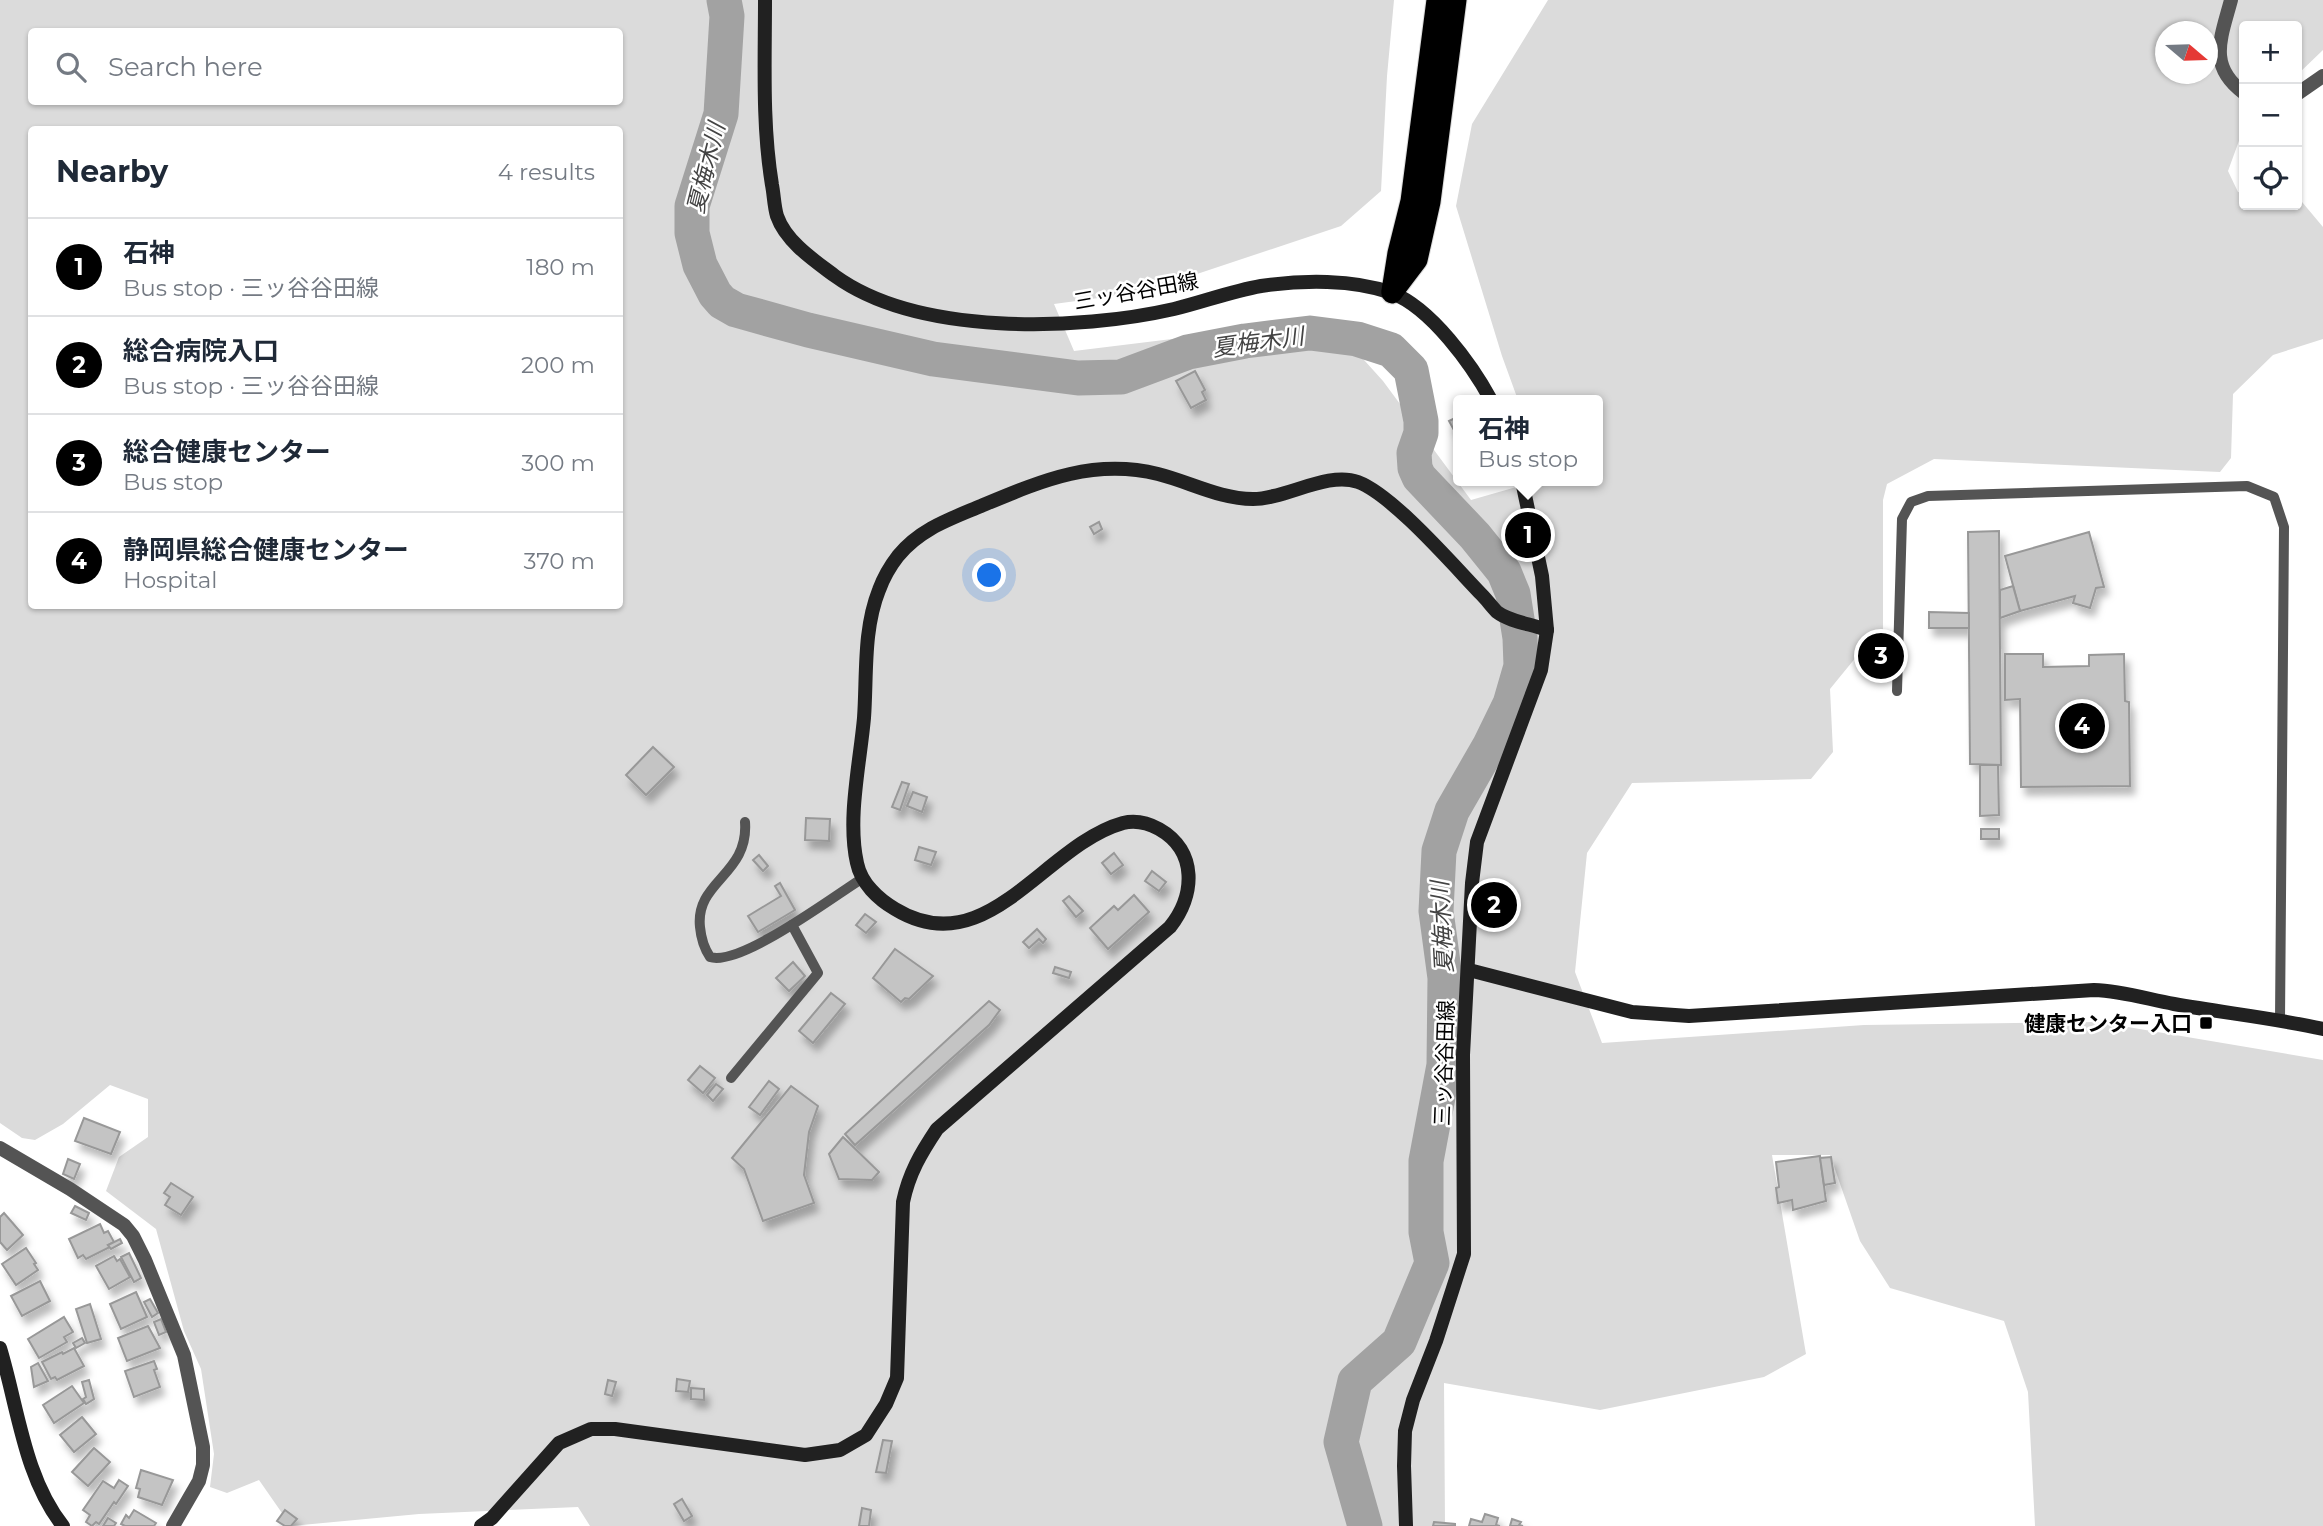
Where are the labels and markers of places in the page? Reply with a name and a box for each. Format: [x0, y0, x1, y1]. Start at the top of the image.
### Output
pin: 1 [1505, 509, 1551, 561]
pin: 3 [1858, 630, 1904, 682]
pin: 4 [2059, 700, 2105, 752]
pin: 2 [1471, 879, 1517, 931]
place label: 健康センター入口 [2024, 1011, 2192, 1036]
marker: 健康センター入口 [2198, 1015, 2214, 1031]

